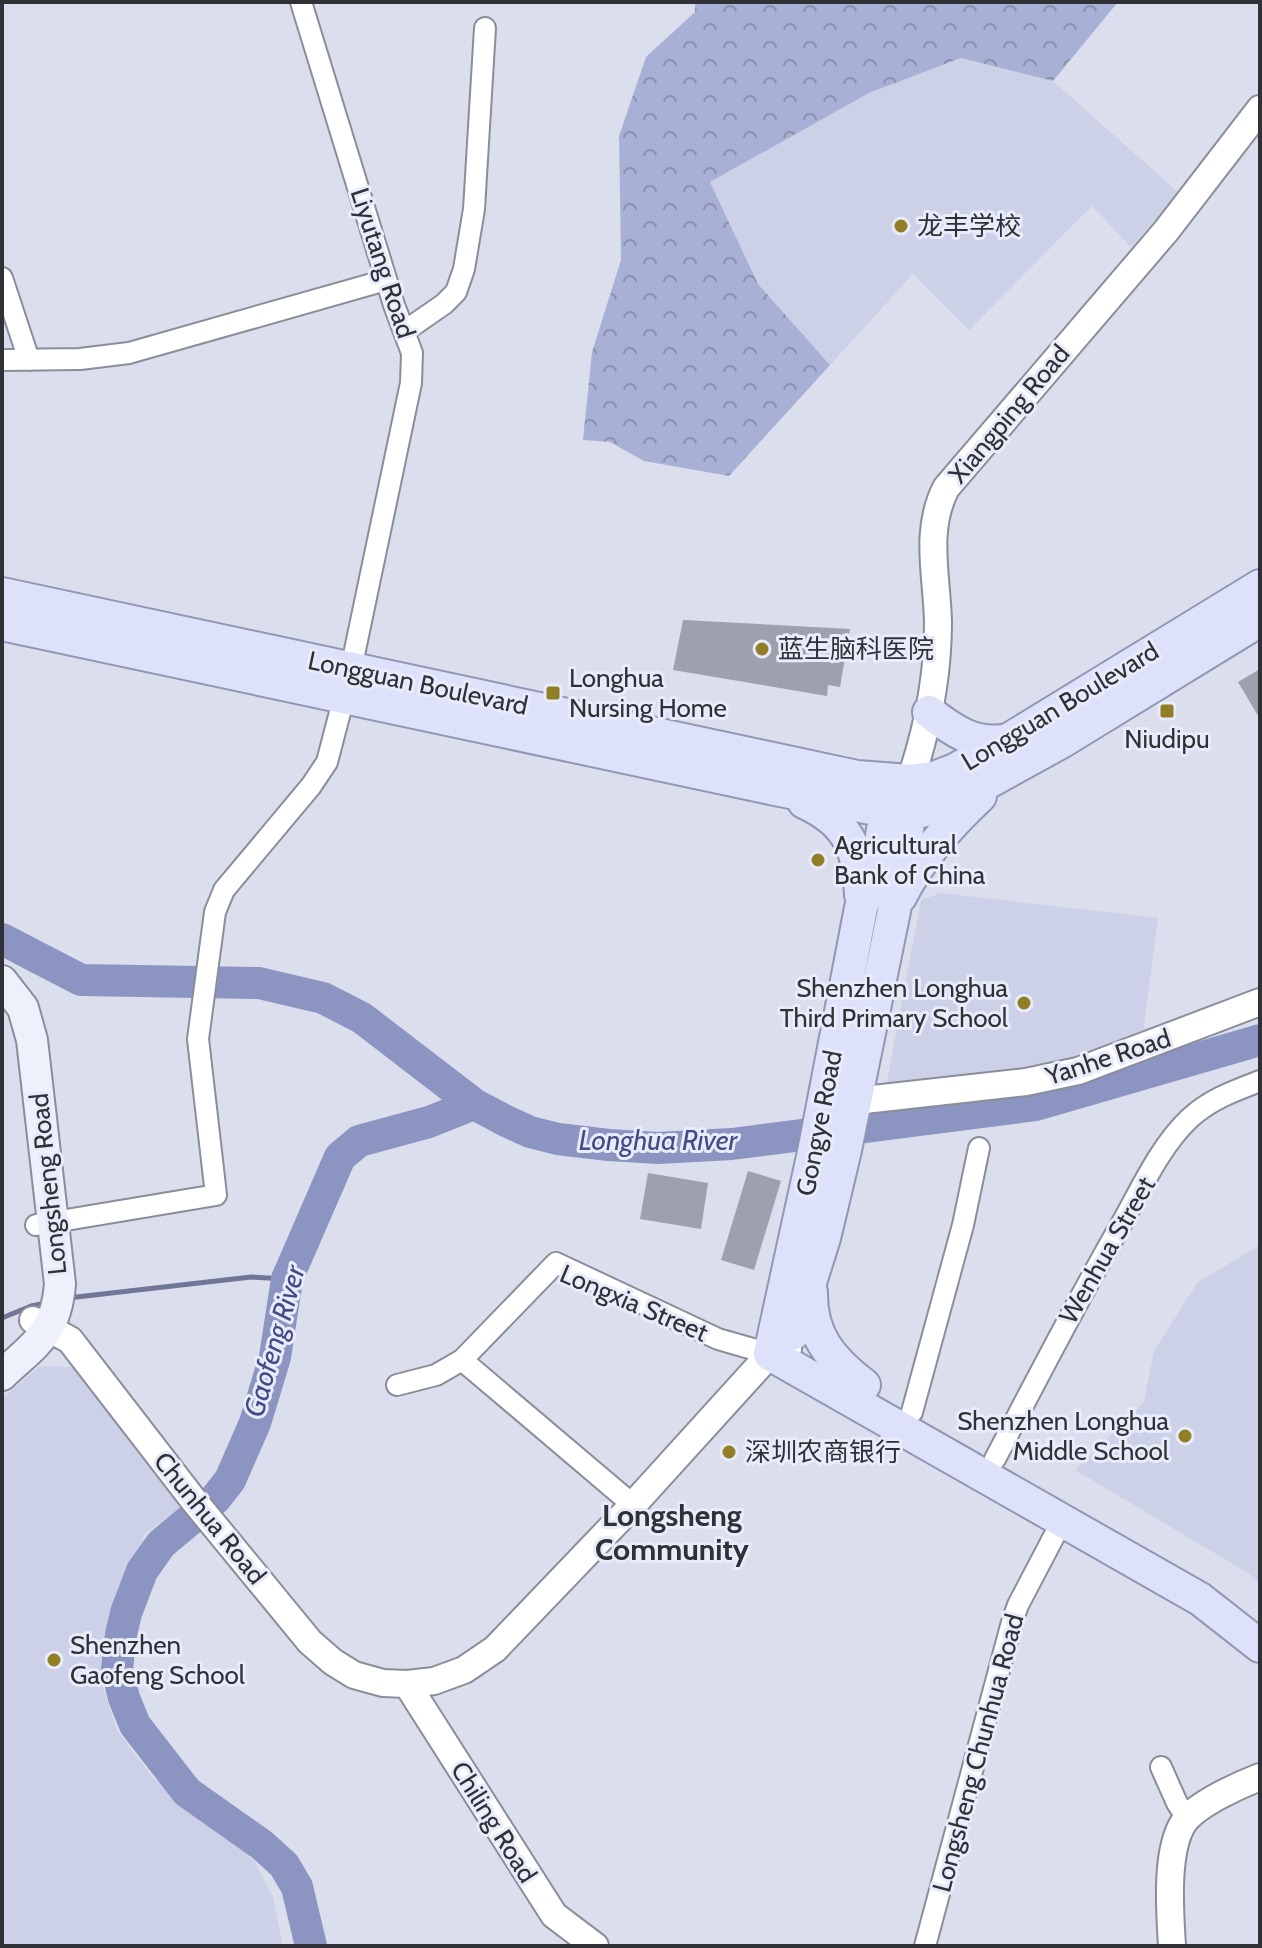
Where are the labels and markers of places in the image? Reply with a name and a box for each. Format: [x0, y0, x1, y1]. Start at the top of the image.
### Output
place label: 龙丰学校 [917, 210, 1021, 242]
marker: 龙丰学校 [892, 217, 910, 235]
place label: 蓝生脑科医院 [778, 633, 934, 665]
marker: 蓝生脑科医院 [753, 640, 771, 658]
place label: Longhua Nursing Home [569, 662, 727, 724]
marker: Longhua Nursing Home [544, 684, 562, 702]
marker: Niudipu [1158, 702, 1176, 720]
place label: Niudipu [1124, 723, 1210, 755]
place label: Agricultural Bank of China [834, 829, 986, 891]
marker: Agricultural Bank of China [809, 851, 827, 869]
place label: Shenzhen Longhua Third Primary School [780, 972, 1009, 1034]
marker: Shenzhen Longhua Third Primary School [1015, 994, 1033, 1012]
place label: Shenzhen Longhua Middle School [957, 1405, 1170, 1467]
marker: Shenzhen Longhua Middle School [1176, 1427, 1194, 1445]
place label: 深圳农商银行 [745, 1436, 901, 1468]
marker: 深圳农商银行 [720, 1443, 738, 1461]
place label: Shenzhen Gaofeng School [70, 1629, 245, 1691]
marker: Shenzhen Gaofeng School [45, 1651, 63, 1669]

